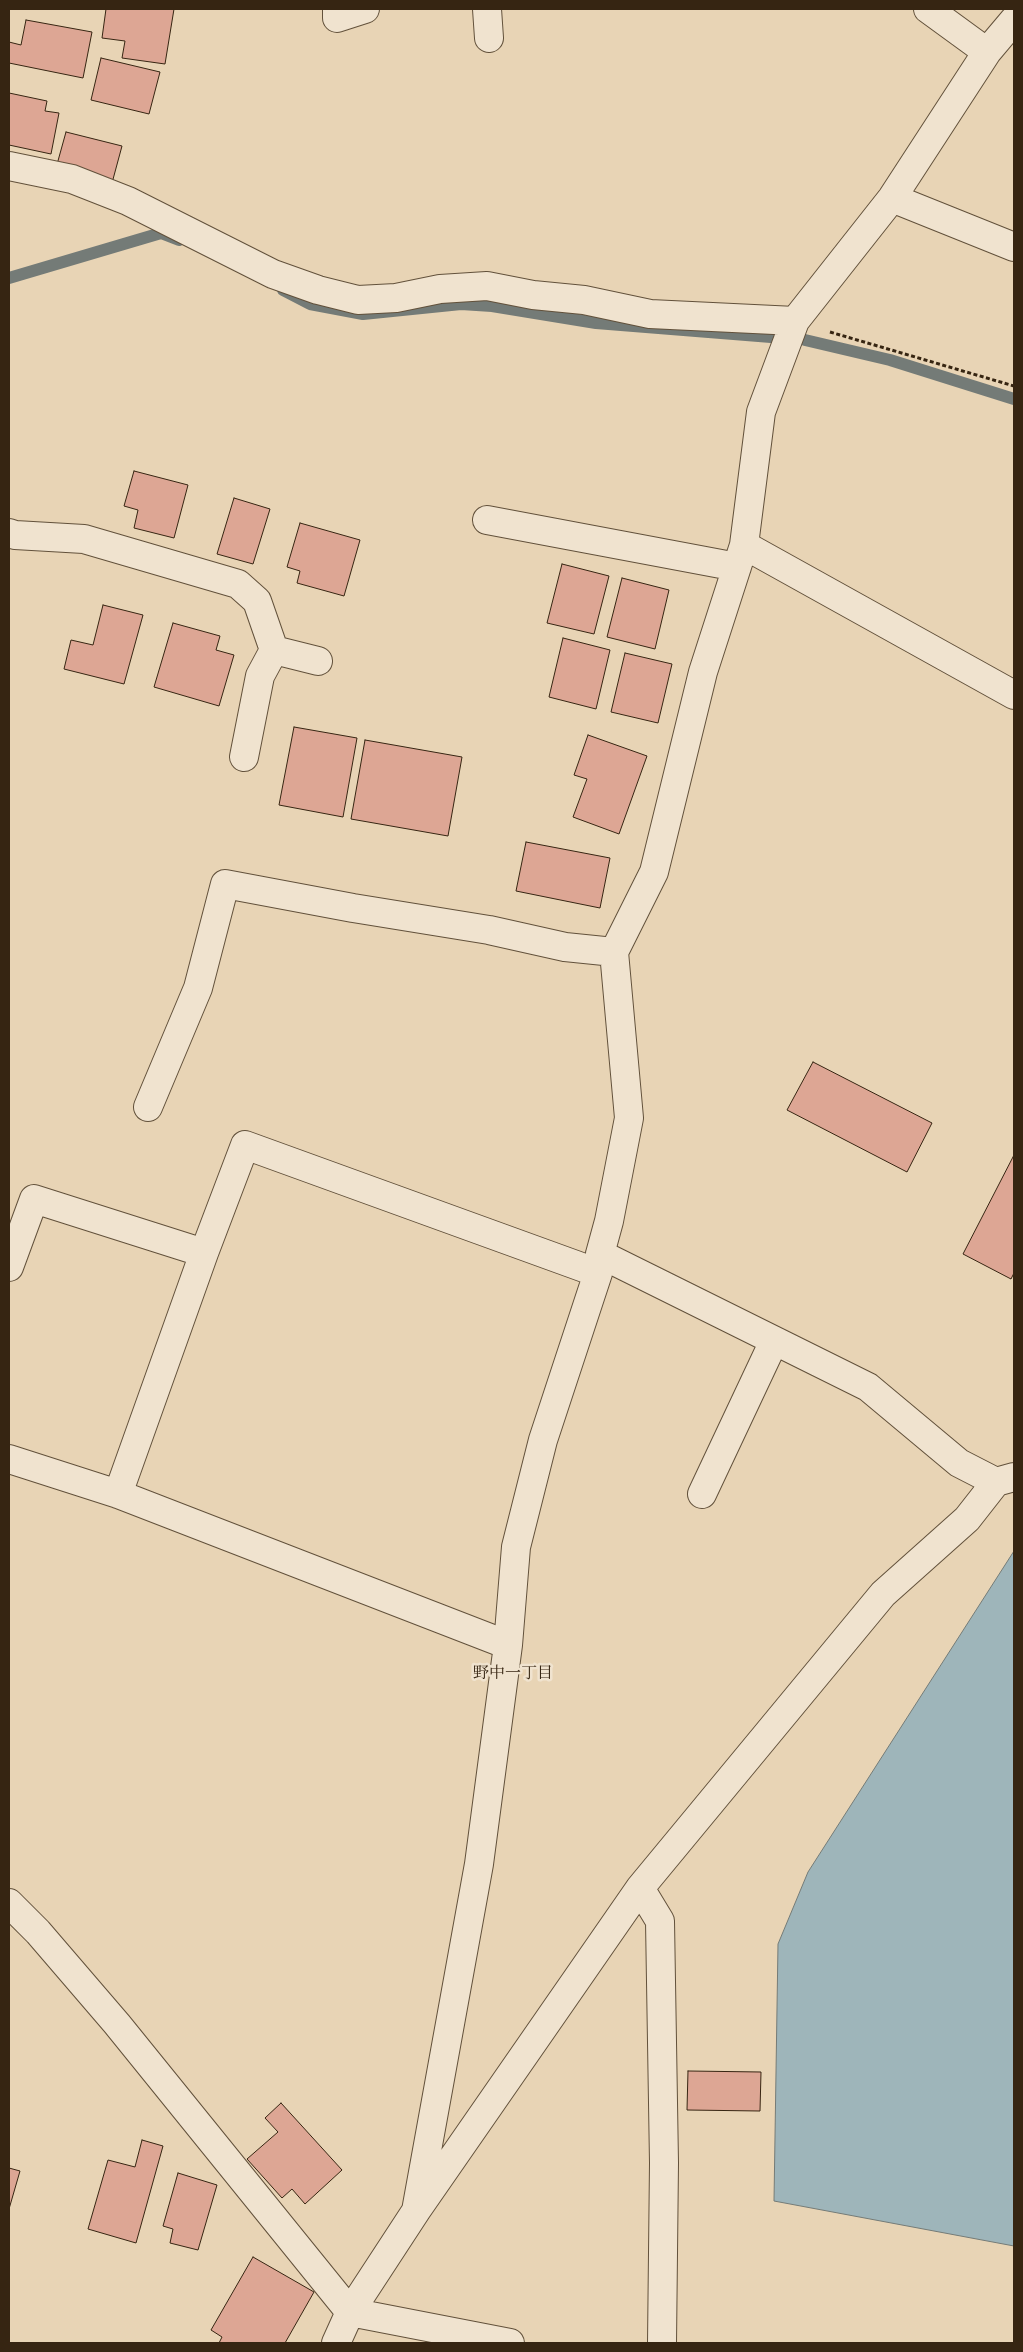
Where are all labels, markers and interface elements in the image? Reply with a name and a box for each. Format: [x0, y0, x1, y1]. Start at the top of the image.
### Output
district label: 野中一丁目 [473, 1664, 553, 1684]

